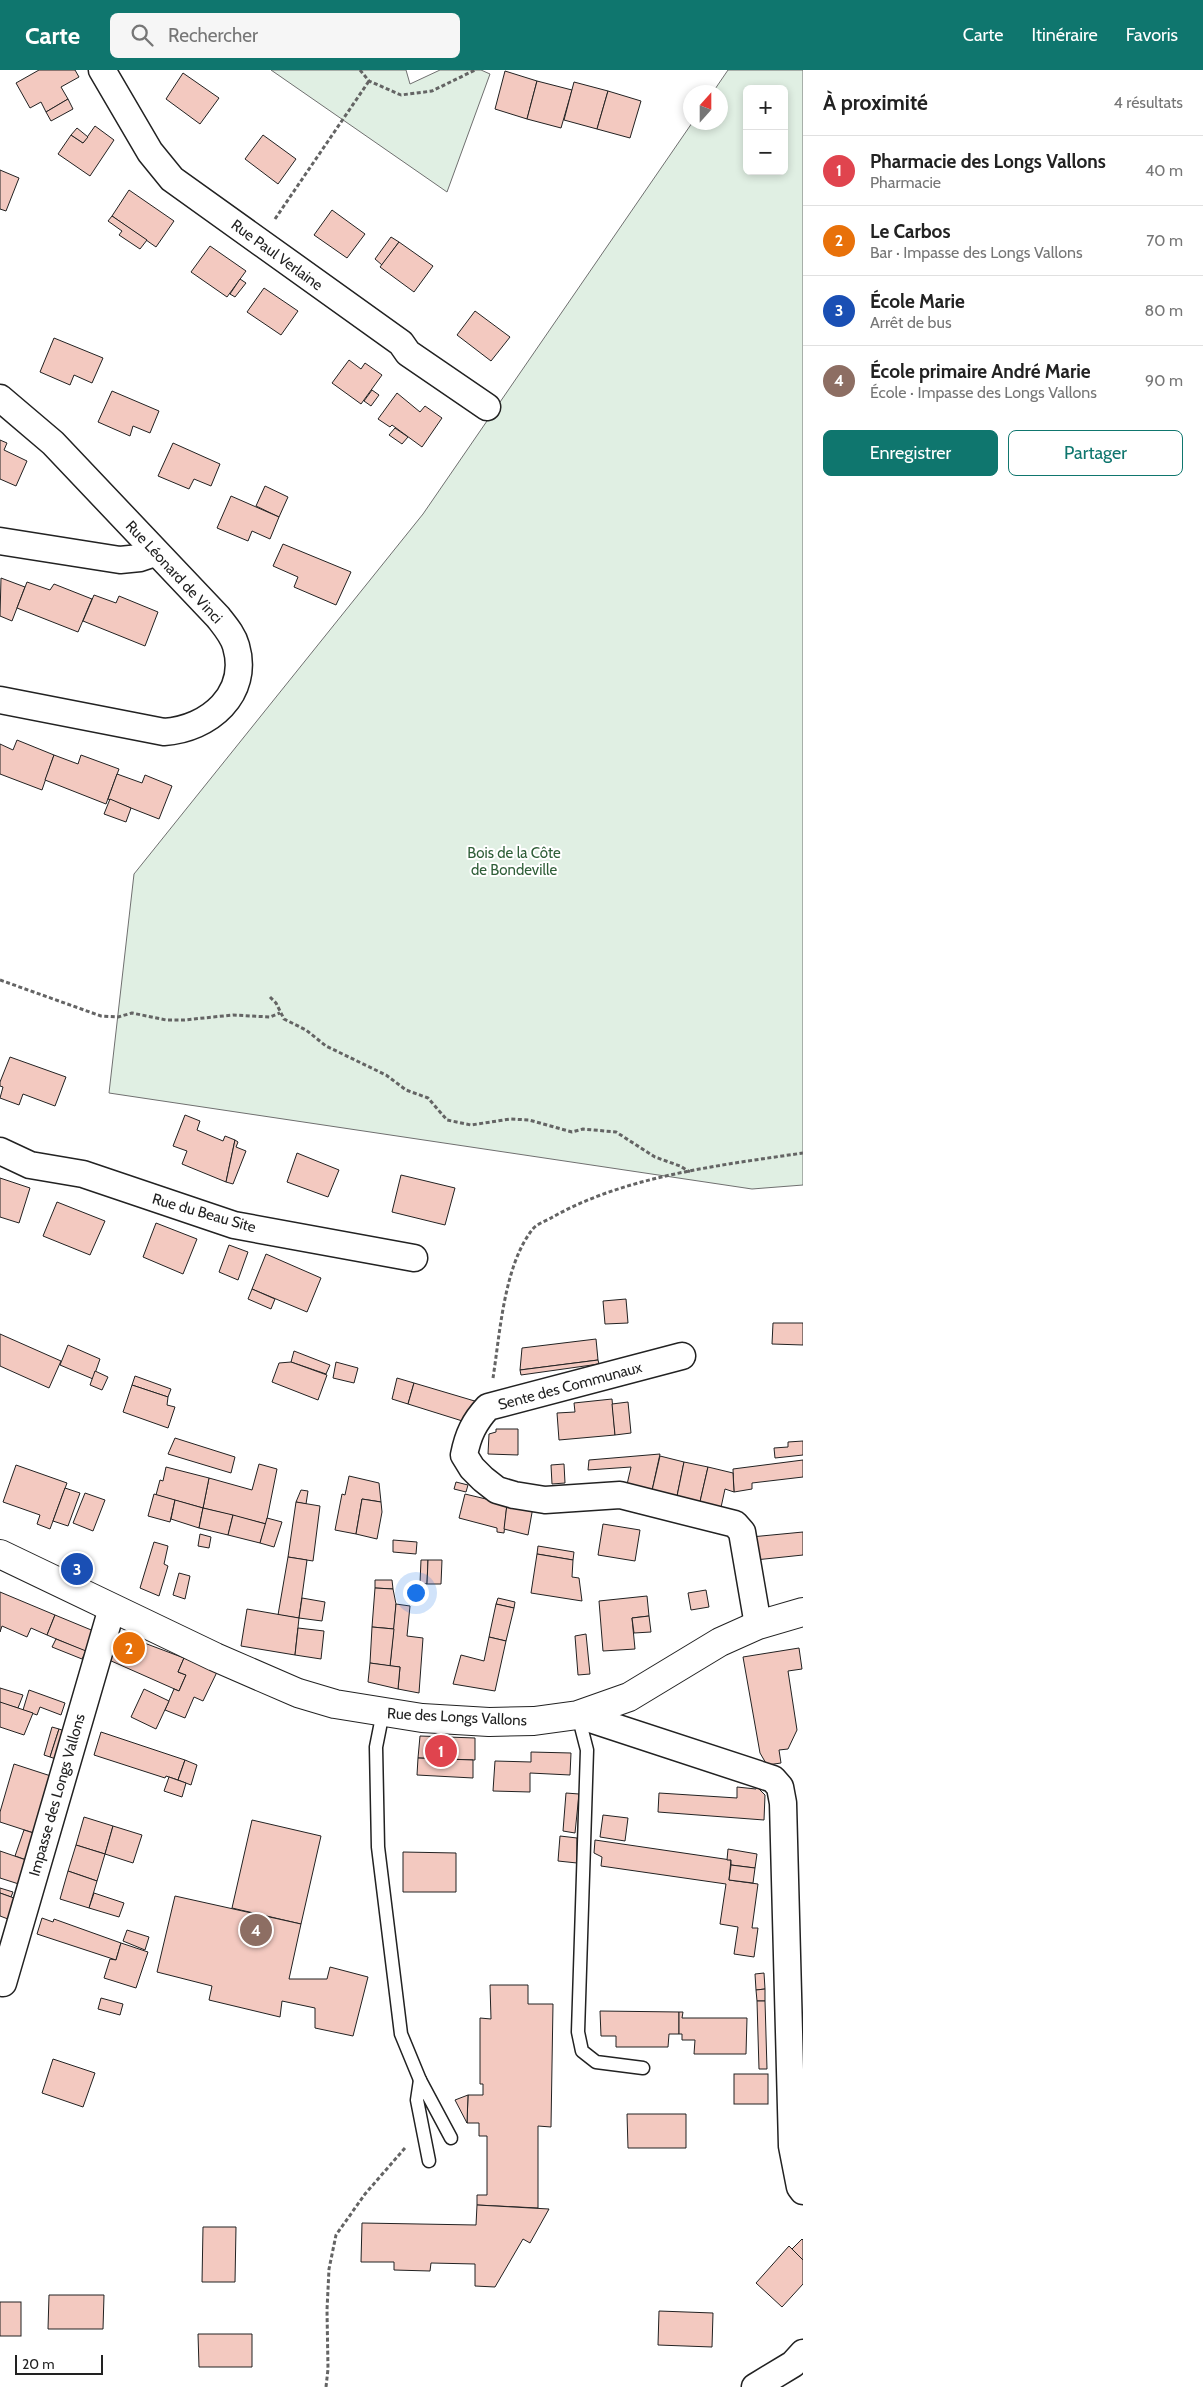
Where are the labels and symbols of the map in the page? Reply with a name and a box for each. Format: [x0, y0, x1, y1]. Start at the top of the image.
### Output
north arrow [683, 85, 728, 130]
street label: Rue Paul Verlaine [228, 216, 327, 294]
street label: Rue Léonard de Vinci [122, 517, 226, 627]
park label: Bois de la Côte de Bondeville [467, 844, 561, 879]
street label: Rue du Beau Site [150, 1190, 258, 1236]
street label: Sente des Communaux [496, 1358, 644, 1414]
pin: 3 [61, 1550, 93, 1588]
your location [403, 1580, 429, 1606]
pin: 2 [113, 1629, 145, 1667]
street label: Rue des Longs Vallons [387, 1704, 527, 1730]
street label: Impasse des Longs Vallons [25, 1712, 89, 1878]
pin: 1 [425, 1732, 457, 1770]
pin: 4 [240, 1911, 272, 1949]
scale bar [15, 2352, 102, 2375]

